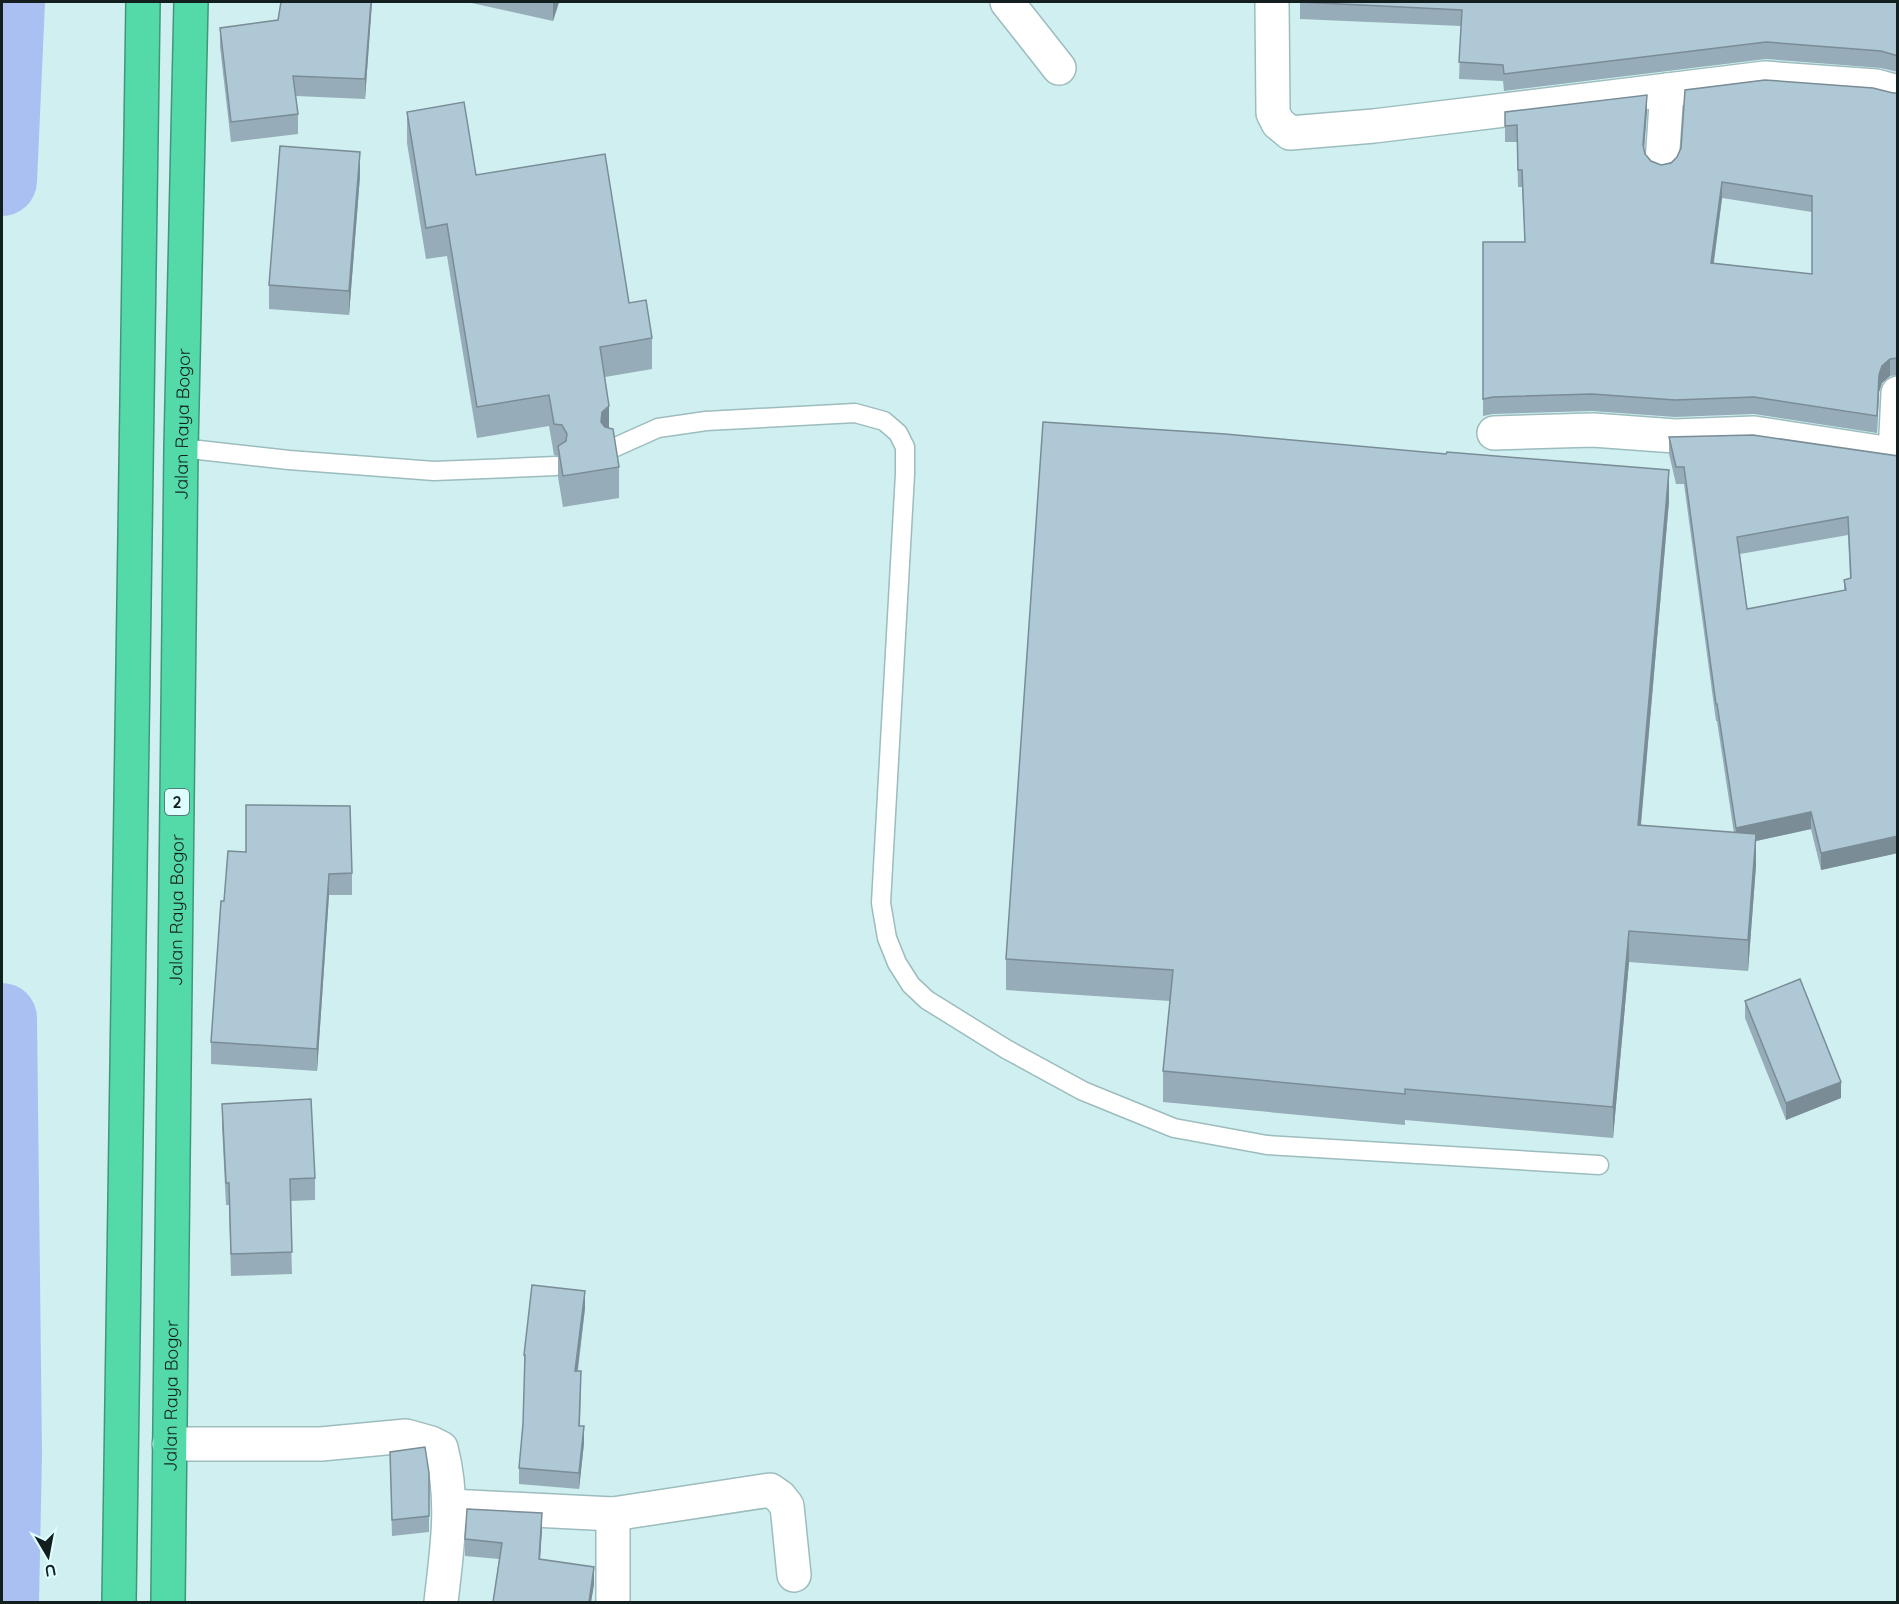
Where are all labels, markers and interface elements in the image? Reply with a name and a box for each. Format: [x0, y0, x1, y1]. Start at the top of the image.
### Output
street label: Jalan Raya Bogor [169, 348, 195, 500]
road number: 2 [165, 789, 189, 815]
street label: Jalan Raya Bogor [163, 834, 188, 986]
street label: Jalan Raya Bogor [158, 1320, 183, 1472]
north arrow [18, 1526, 78, 1586]
text: U [43, 1560, 58, 1582]

